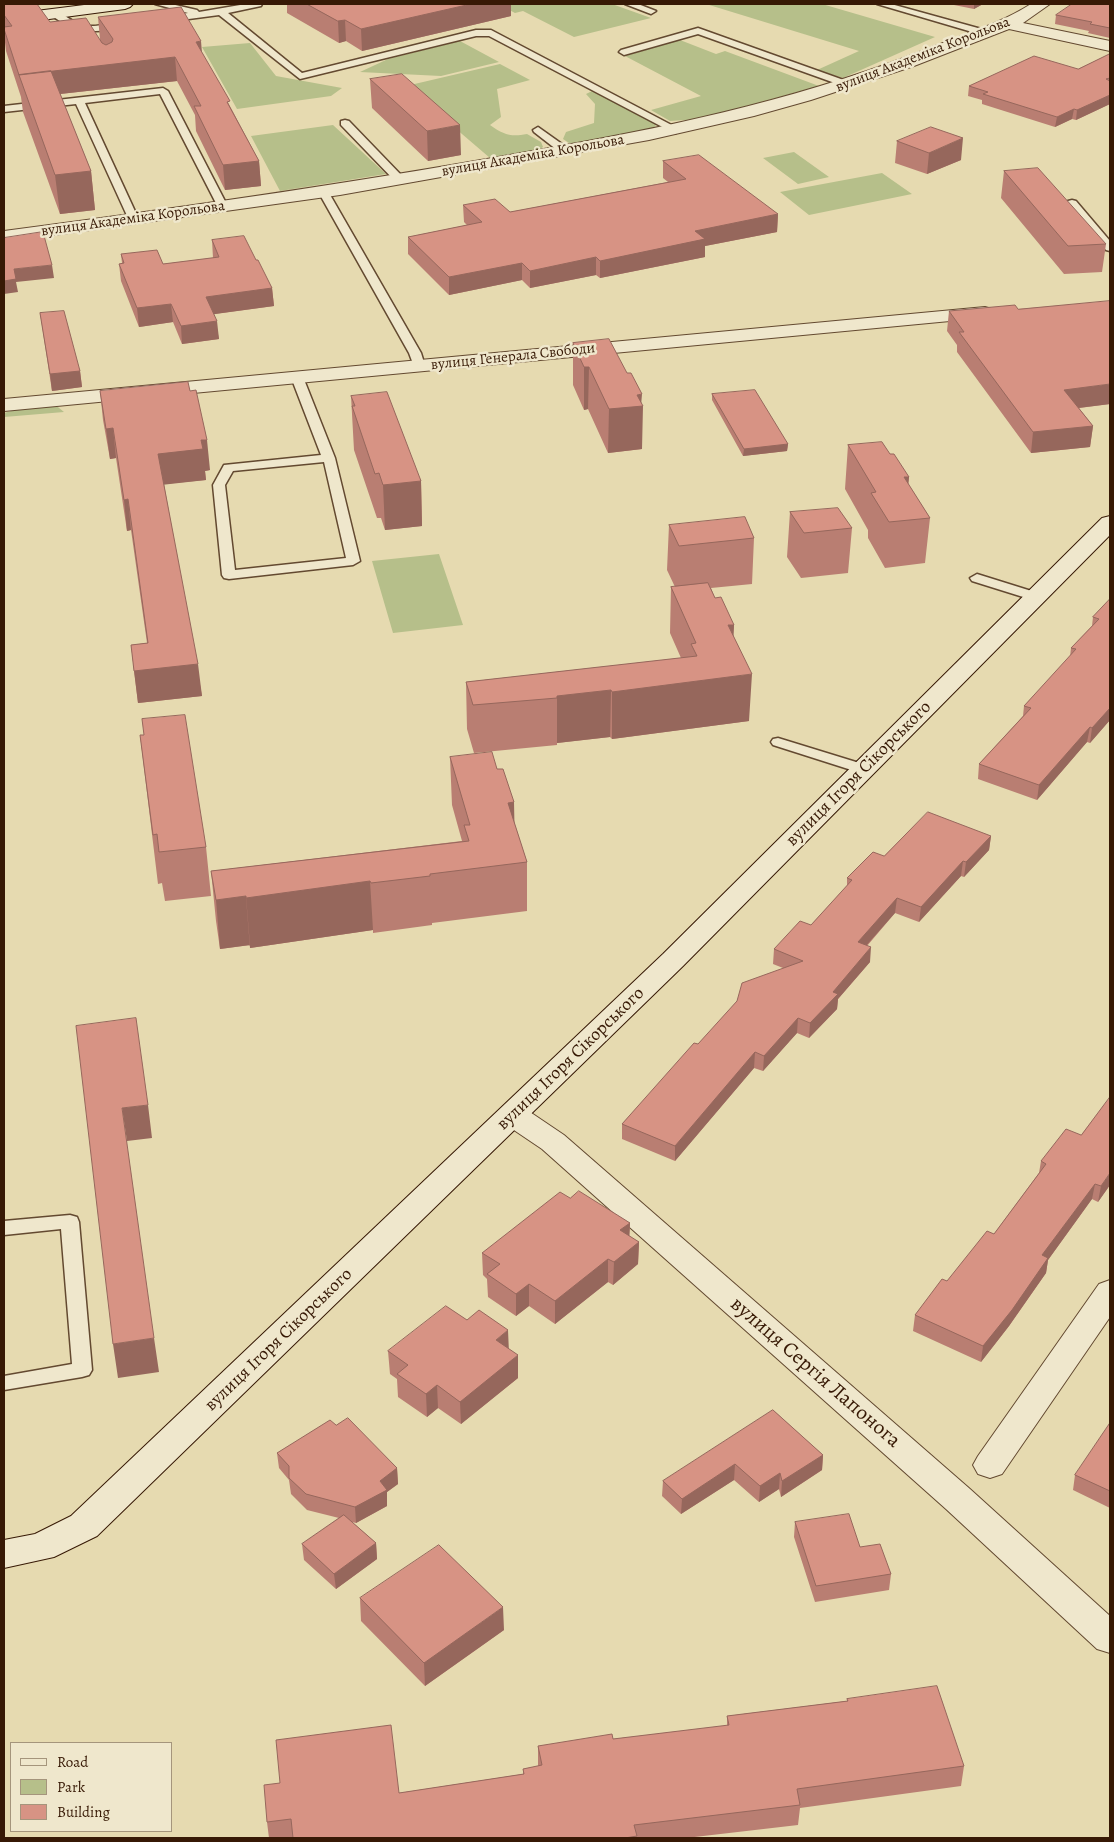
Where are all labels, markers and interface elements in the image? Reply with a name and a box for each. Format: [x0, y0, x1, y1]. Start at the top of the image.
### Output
street label: вулиця Академіка Корольова [833, 13, 1013, 97]
street label: вулиця Академіка Корольова [440, 131, 626, 181]
street label: вулиця Академіка Корольова [40, 197, 226, 241]
street label: вулиця Генерала Свободи [430, 339, 596, 375]
street label: вулиця Ігоря Сікорського [782, 697, 936, 851]
street label: вулиця Ігоря Сікорського [493, 983, 649, 1135]
street label: вулиця Ігоря Сікорського [201, 1264, 357, 1416]
street label: вулиця Сергія Лапонога [725, 1292, 905, 1454]
legend [10, 1742, 172, 1832]
text: Road [57, 1752, 88, 1772]
text: Park [57, 1777, 85, 1797]
text: Building [57, 1802, 110, 1822]

